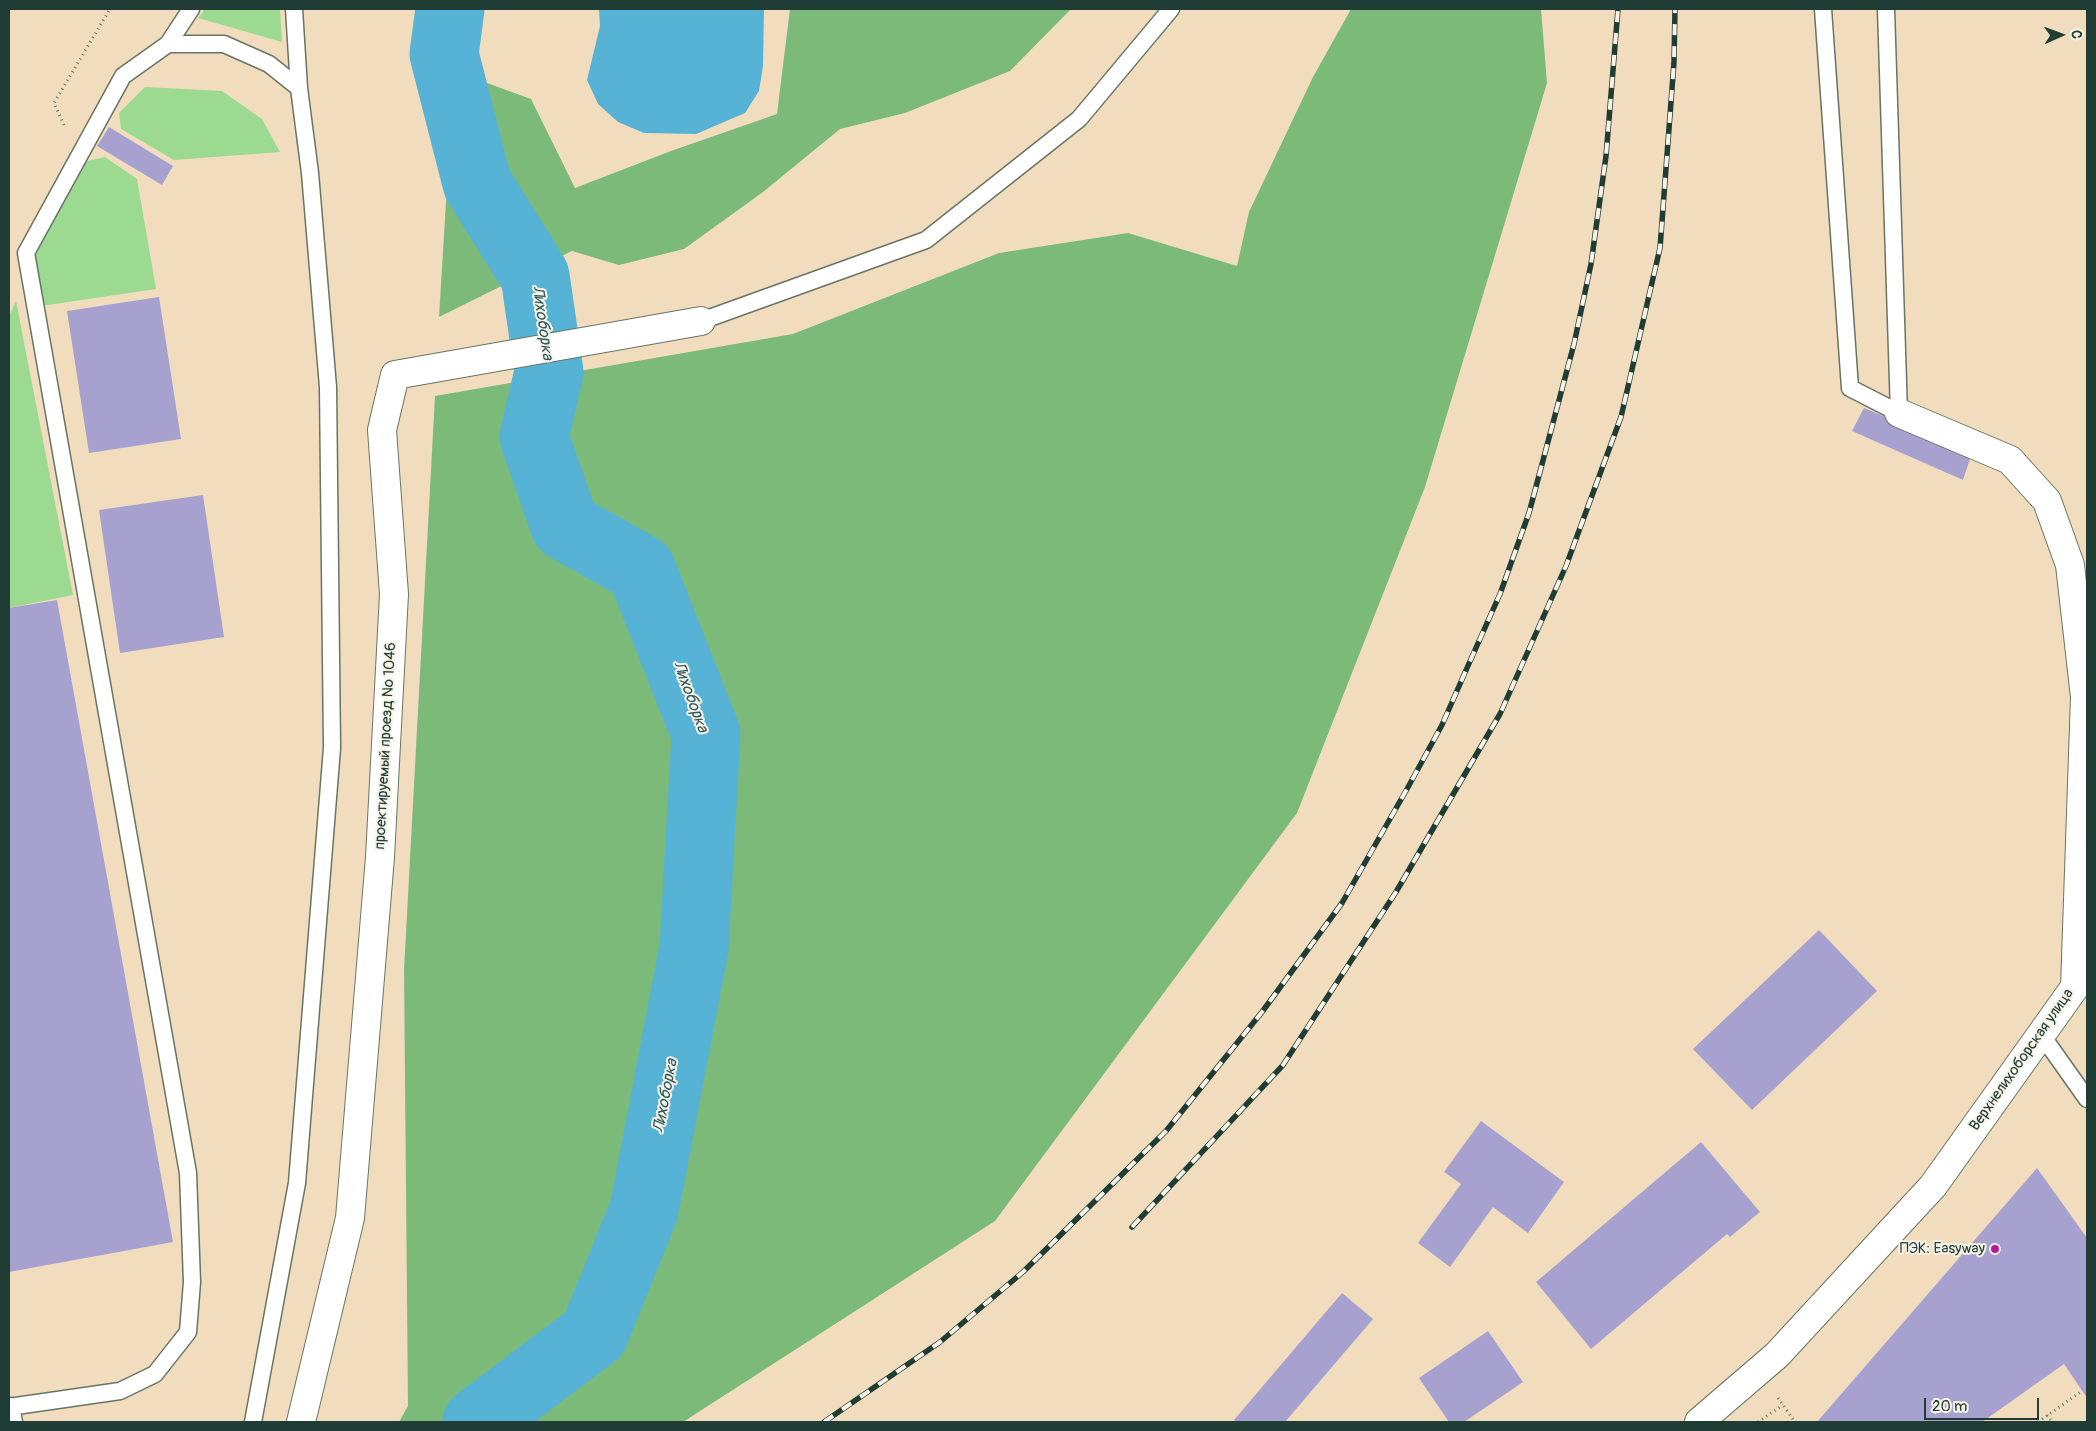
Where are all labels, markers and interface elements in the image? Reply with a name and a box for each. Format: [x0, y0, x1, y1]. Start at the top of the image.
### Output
north arrow [2036, 10, 2086, 60]
text: С [2068, 30, 2085, 39]
water label: Лихоборка [527, 285, 557, 361]
street label: проектируемый проезд № 1046 [372, 642, 400, 850]
water label: Лихоборка [668, 659, 712, 735]
street label: Верхнелихоборская улица [1966, 986, 2078, 1134]
water label: Лихоборка [649, 1058, 683, 1134]
place label: ПЭК: Easyway [1900, 1240, 1985, 1258]
marker: ПЭК: Easyway [1989, 1243, 2001, 1255]
scale bar [1926, 1388, 2041, 1420]
text: 20 m [1932, 1397, 1967, 1416]

